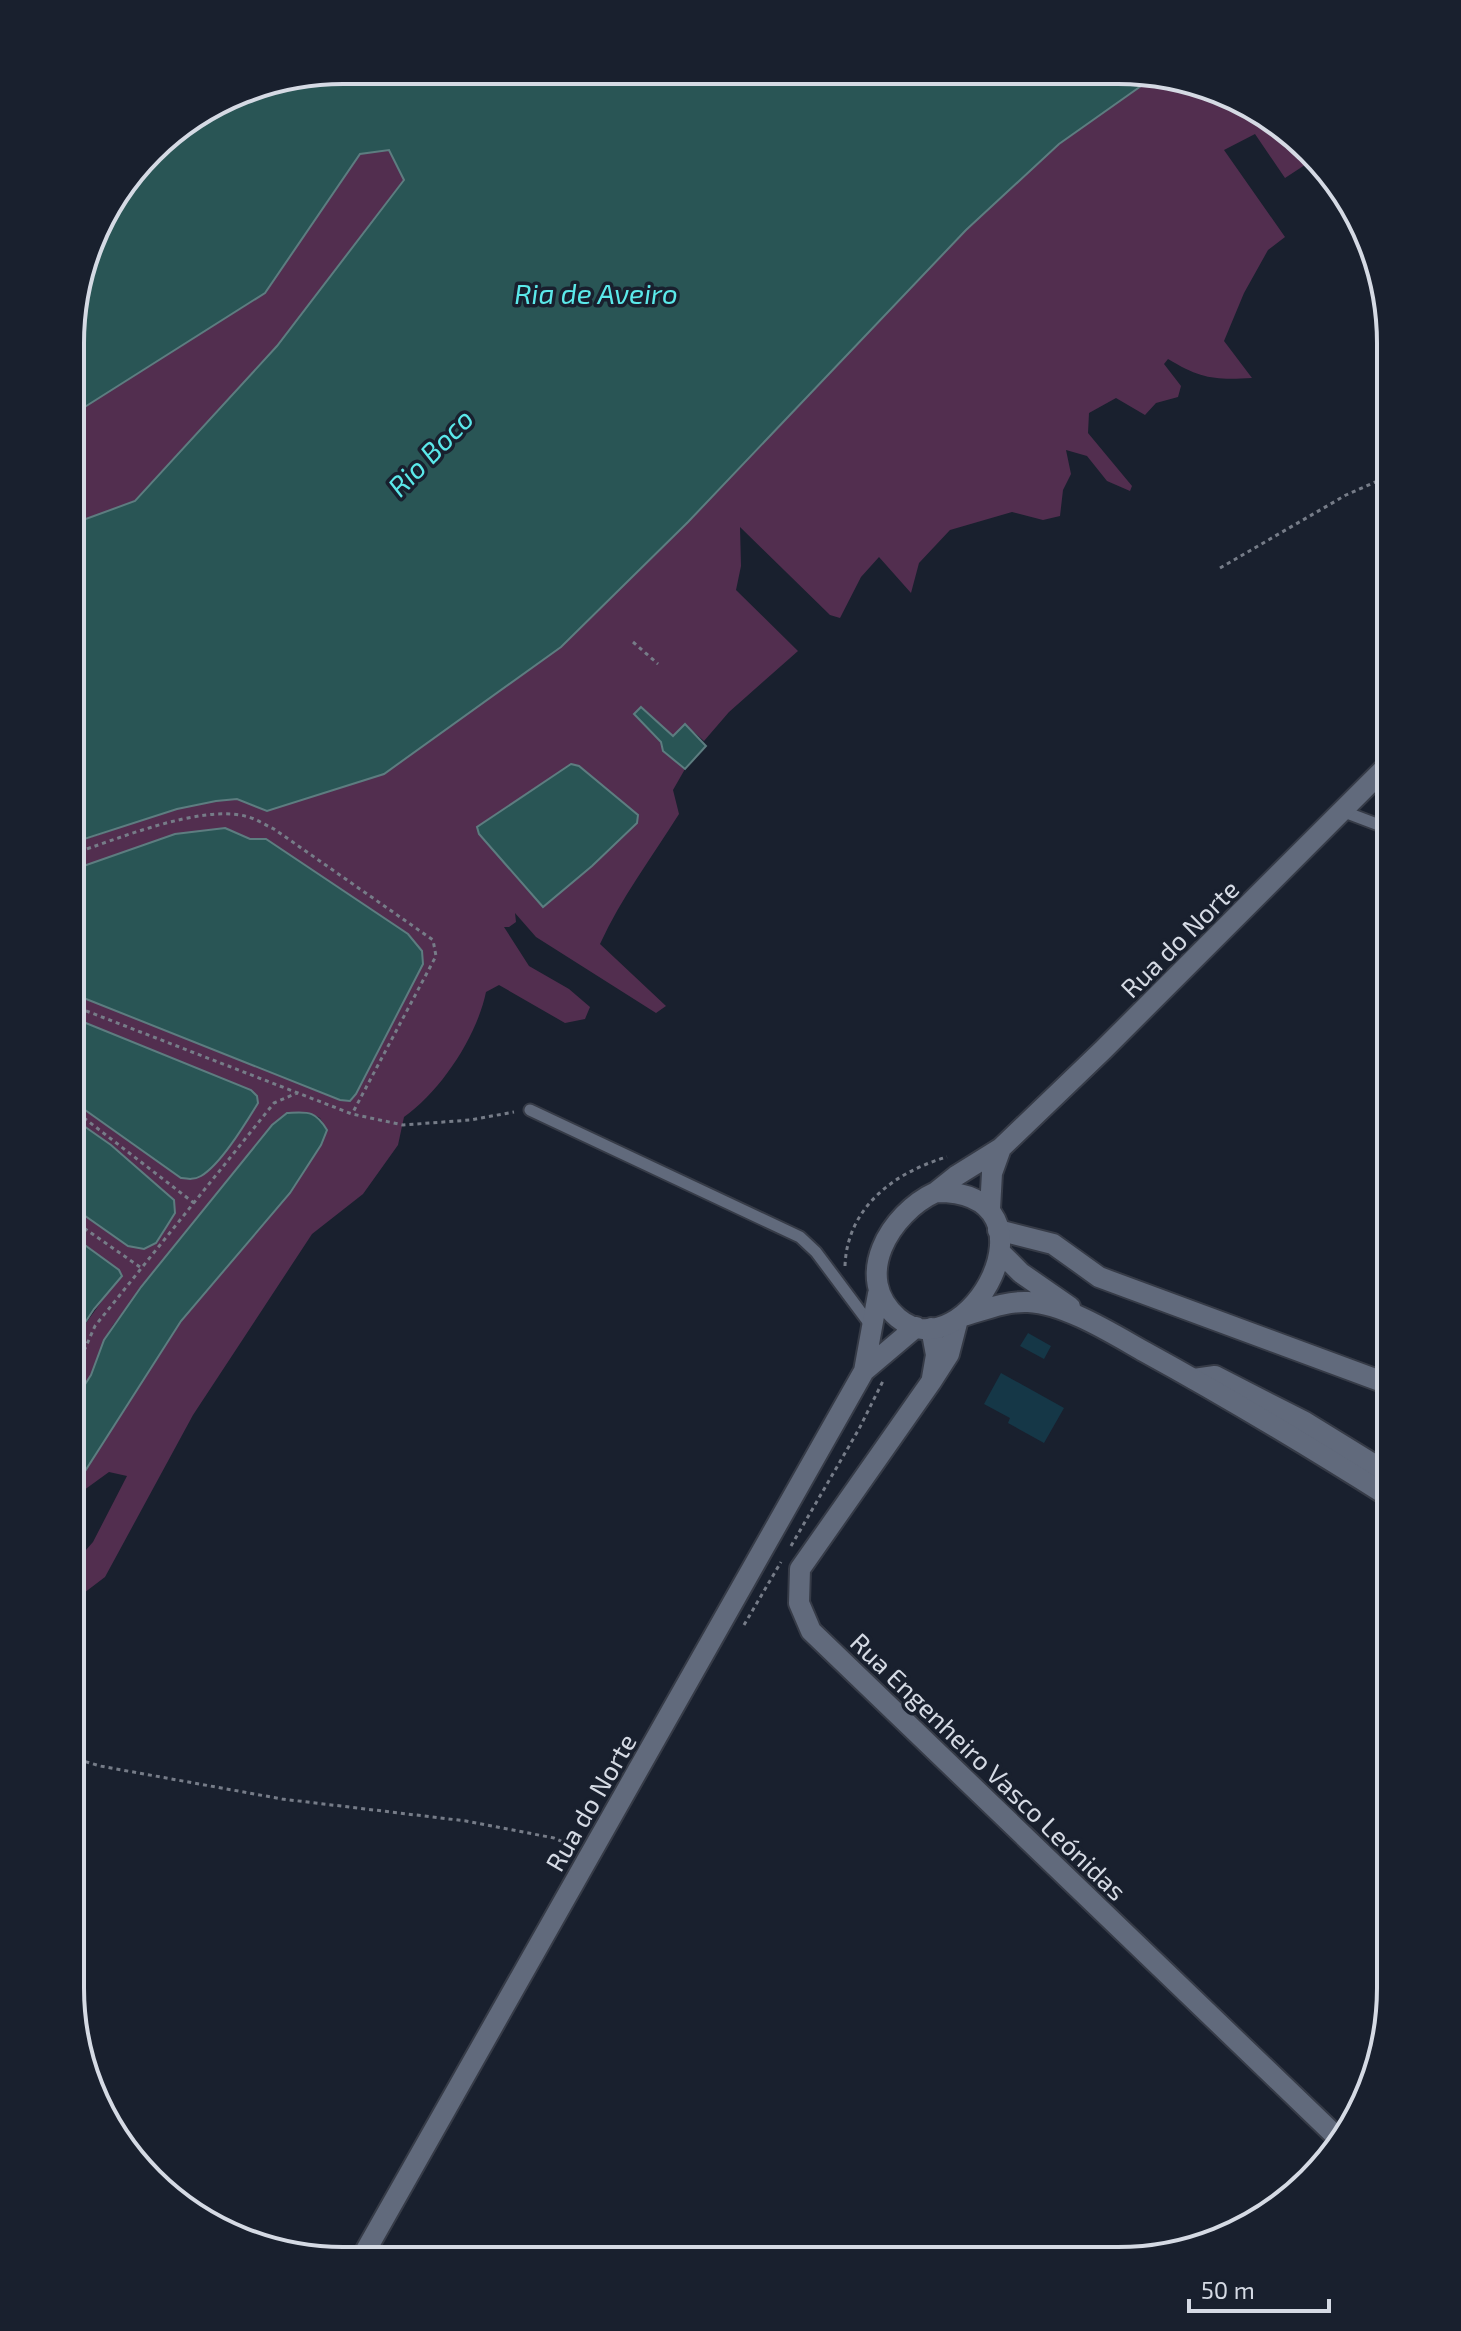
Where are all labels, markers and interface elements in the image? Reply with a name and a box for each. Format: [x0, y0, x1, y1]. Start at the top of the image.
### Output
water label: Ria de Aveiro [514, 276, 678, 310]
water label: Rio Boco [380, 401, 480, 503]
street label: Rua do Norte [1114, 873, 1244, 1003]
street label: Rua Engenheiro Vasco Leónidas [845, 1626, 1133, 1906]
street label: Rua do Norte [538, 1728, 642, 1876]
scale bar [1189, 2263, 1329, 2313]
text: 50 m [1201, 2275, 1255, 2304]

